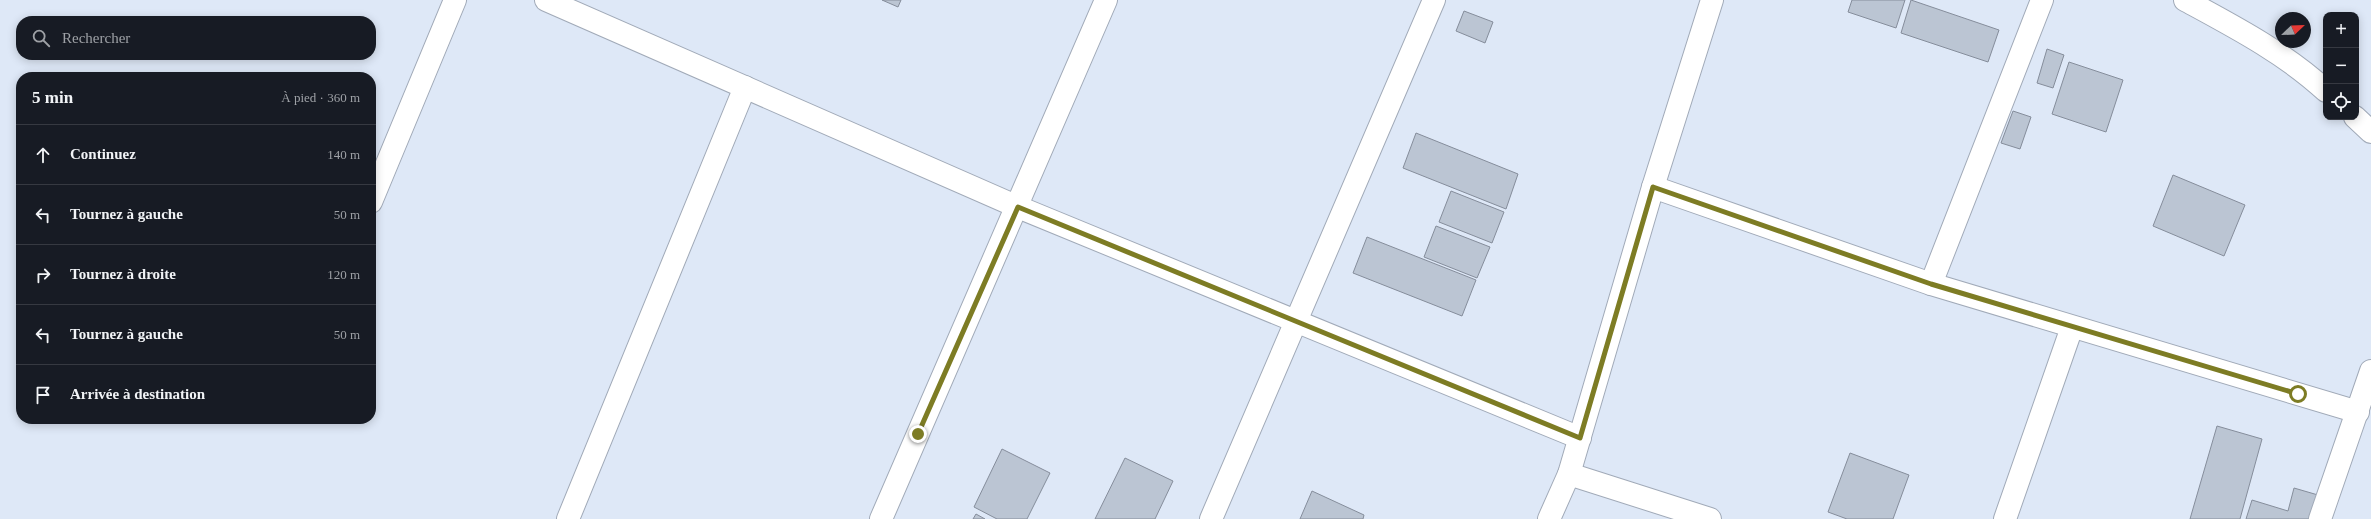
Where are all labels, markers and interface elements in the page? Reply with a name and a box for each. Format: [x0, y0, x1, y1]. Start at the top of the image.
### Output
north arrow [2275, 12, 2311, 48]
map controls [2323, 12, 2359, 120]
button: + [2323, 12, 2359, 48]
search box [16, 16, 376, 60]
icon: search [30, 27, 52, 49]
text: Rechercher [62, 30, 130, 46]
button: − [2323, 48, 2359, 84]
button: locate [2323, 84, 2359, 120]
text: 5 min [32, 88, 73, 107]
text: À pied · 360 m [281, 90, 360, 105]
icon: ahead [32, 144, 54, 166]
text: Continuez [70, 146, 136, 162]
text: 140 m [327, 147, 360, 162]
icon: left [32, 204, 54, 226]
text: Tournez à gauche [70, 206, 183, 222]
text: 50 m [334, 207, 360, 222]
icon: right [32, 264, 54, 286]
text: Tournez à droite [70, 266, 176, 282]
text: 120 m [327, 267, 360, 282]
icon: left [32, 324, 54, 346]
text: Tournez à gauche [70, 326, 183, 342]
text: 50 m [334, 327, 360, 342]
icon: arrive [32, 384, 54, 406]
route start [2289, 385, 2307, 403]
text: Arrivée à destination [70, 386, 205, 402]
route end [909, 425, 927, 443]

